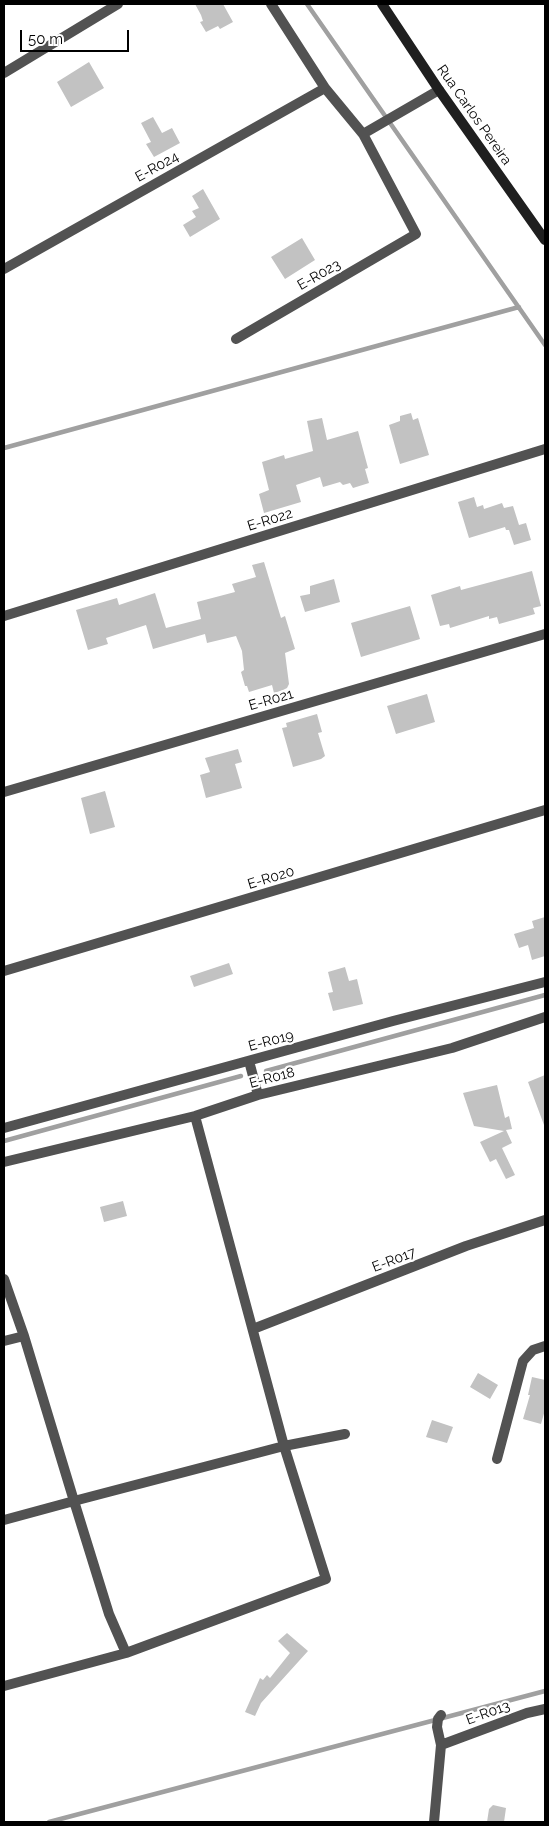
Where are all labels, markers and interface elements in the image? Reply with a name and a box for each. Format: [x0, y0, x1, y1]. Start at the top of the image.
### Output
scale bar [22, 20, 131, 52]
text: 50 m [28, 30, 63, 48]
street label: Rua Carlos Pereira [433, 62, 515, 168]
street label: E-R024 [132, 148, 182, 186]
street label: E-R023 [295, 256, 343, 294]
street label: E-R022 [245, 505, 295, 535]
street label: E-R021 [247, 686, 295, 714]
street label: E-R020 [246, 863, 296, 893]
street label: E-R019 [246, 1027, 296, 1055]
street label: E-R018 [247, 1064, 297, 1092]
street label: E-R017 [370, 1244, 418, 1276]
street label: E-R013 [464, 1697, 512, 1729]

